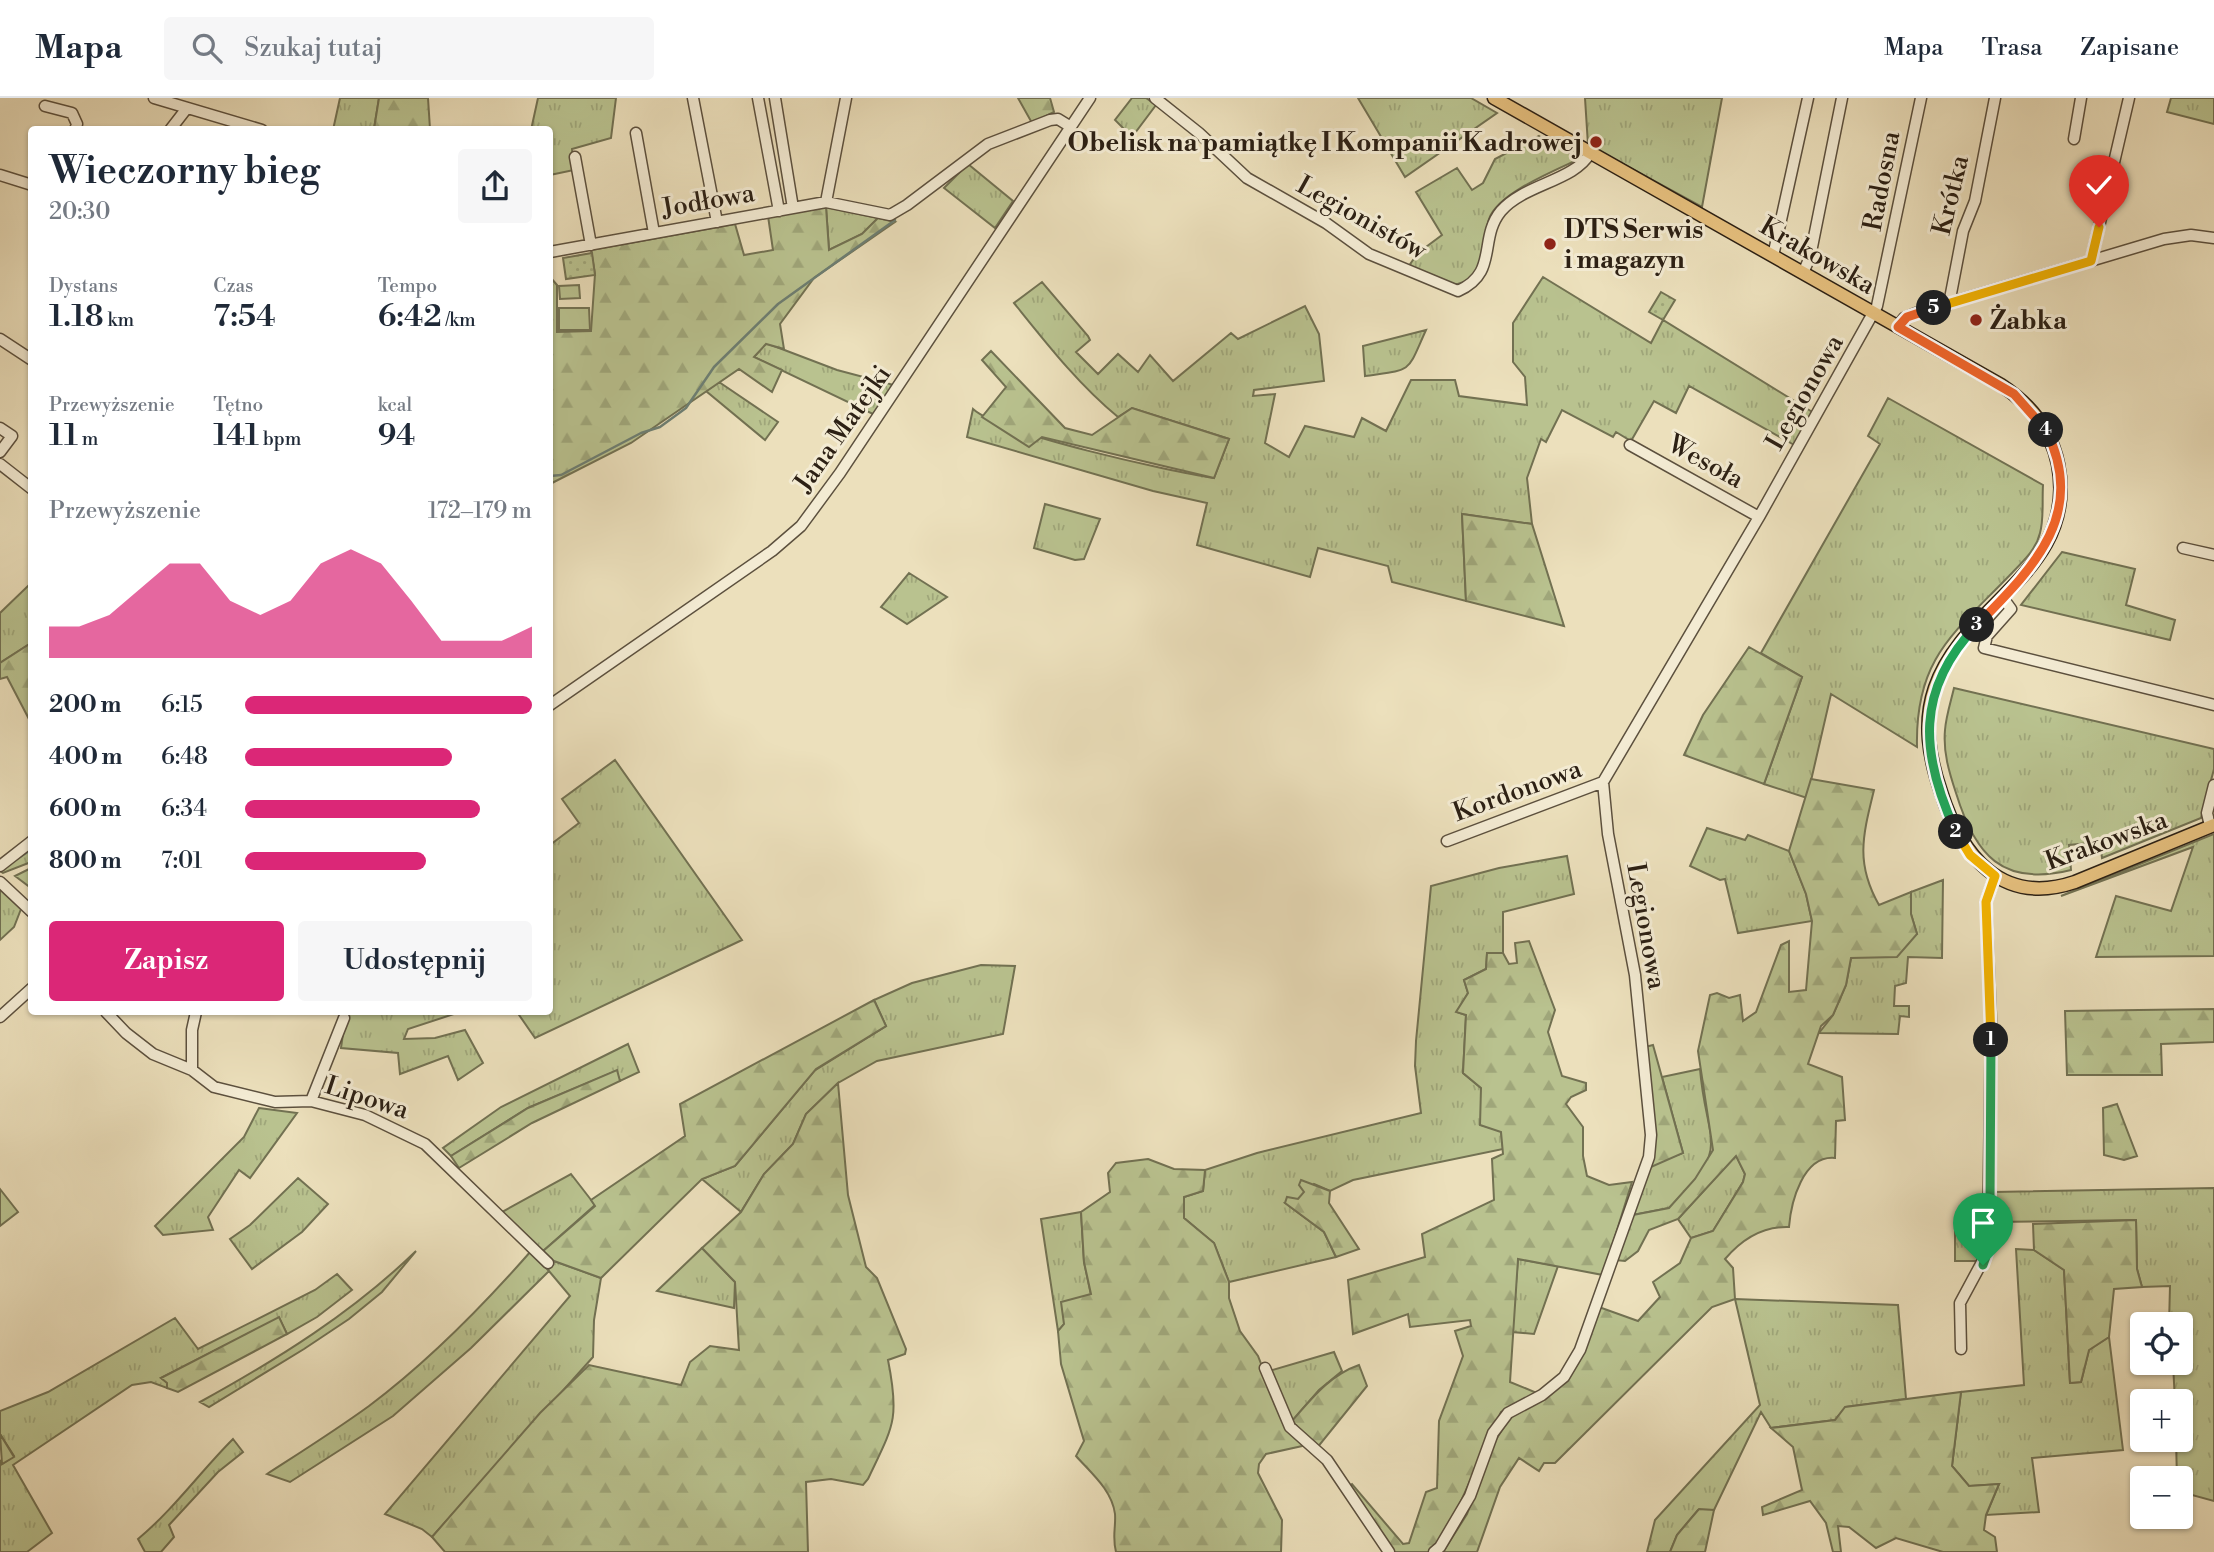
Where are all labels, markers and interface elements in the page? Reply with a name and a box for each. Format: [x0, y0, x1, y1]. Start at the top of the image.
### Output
search box [164, 17, 654, 80]
text: Mapa [35, 28, 122, 69]
icon: search [188, 29, 226, 67]
text: Szukaj tutaj [244, 32, 383, 64]
text: Mapa [1884, 33, 1943, 63]
text: Trasa [1981, 33, 2042, 63]
text: Zapisane [2080, 33, 2179, 63]
place label: Obelisk na pamiątkę I Kompanii Kadrowej [1068, 127, 1582, 159]
street label: Radosna [1857, 128, 1907, 234]
marker: Obelisk na pamiątkę I Kompanii Kadrowej [1588, 134, 1604, 150]
text: Wieczorny bieg [49, 148, 320, 195]
button: share [458, 149, 532, 223]
street label: Krótka [1926, 151, 1977, 238]
pin [2069, 155, 2129, 227]
icon: check [2080, 166, 2118, 204]
street label: Legionistów [1291, 169, 1433, 267]
street label: Jodłowa [658, 177, 758, 225]
text: 20:30 [49, 198, 111, 226]
street label: Krakowska [1754, 210, 1882, 302]
place label: DTS Serwis i magazyn [1564, 214, 1703, 276]
marker: DTS Serwis i magazyn [1542, 236, 1558, 252]
text: Dystans [49, 274, 118, 298]
text: Czas [213, 274, 253, 298]
text: Tempo [378, 274, 437, 298]
pin: 5 [1916, 290, 1952, 326]
text: 5 [1928, 295, 1939, 319]
text: 1.18 [49, 298, 104, 336]
text: 7:54 [213, 298, 276, 336]
text: 6:42 [378, 298, 442, 336]
place label: Żabka [1990, 303, 2068, 337]
text: km [104, 308, 134, 332]
text: /km [442, 308, 476, 332]
marker: Żabka [1968, 312, 1984, 328]
street label: Legionowa [1759, 328, 1851, 456]
street label: Jana Matejki [787, 359, 898, 499]
text: Przewyższenie [49, 393, 175, 417]
text: Tętno [213, 393, 263, 417]
text: kcal [378, 393, 412, 417]
pin: 4 [2028, 412, 2064, 448]
text: 11 [49, 417, 78, 455]
text: 141 [213, 417, 259, 455]
text: 94 [378, 417, 415, 455]
text: 4 [2039, 417, 2052, 441]
text: m [78, 427, 98, 451]
text: bpm [259, 427, 301, 451]
street label: Wesoła [1661, 428, 1750, 496]
text: Przewyższenie [49, 497, 201, 525]
text: 172–179 m [428, 497, 532, 525]
pin: 3 [1960, 608, 1994, 642]
text: 3 [1971, 612, 1982, 636]
text: 200 m [49, 691, 121, 719]
text: 6:15 [161, 691, 203, 719]
text: 400 m [49, 743, 122, 771]
text: 6:48 [161, 743, 208, 771]
street label: Kordonowa [1449, 753, 1587, 829]
text: 600 m [49, 795, 122, 823]
text: 6:34 [161, 795, 207, 823]
street label: Krakowska [2041, 804, 2173, 878]
pin: 2 [1938, 814, 1974, 850]
text: 2 [1950, 819, 1961, 843]
text: 800 m [49, 847, 122, 875]
text: 7:01 [161, 847, 203, 875]
street label: Legionowa [1619, 860, 1673, 993]
button: Zapisz [49, 921, 284, 1001]
button: Udostępnij [298, 921, 532, 1001]
pin: 1 [1974, 1023, 2008, 1058]
text: 1 [1986, 1027, 1995, 1051]
street label: Lipowa [321, 1069, 413, 1127]
pin [1953, 1193, 2013, 1265]
icon: arrive [1964, 1204, 2002, 1242]
map controls [2130, 1312, 2193, 1529]
button: locate [2130, 1312, 2193, 1375]
button: + [2130, 1389, 2193, 1452]
button: − [2130, 1466, 2193, 1529]

